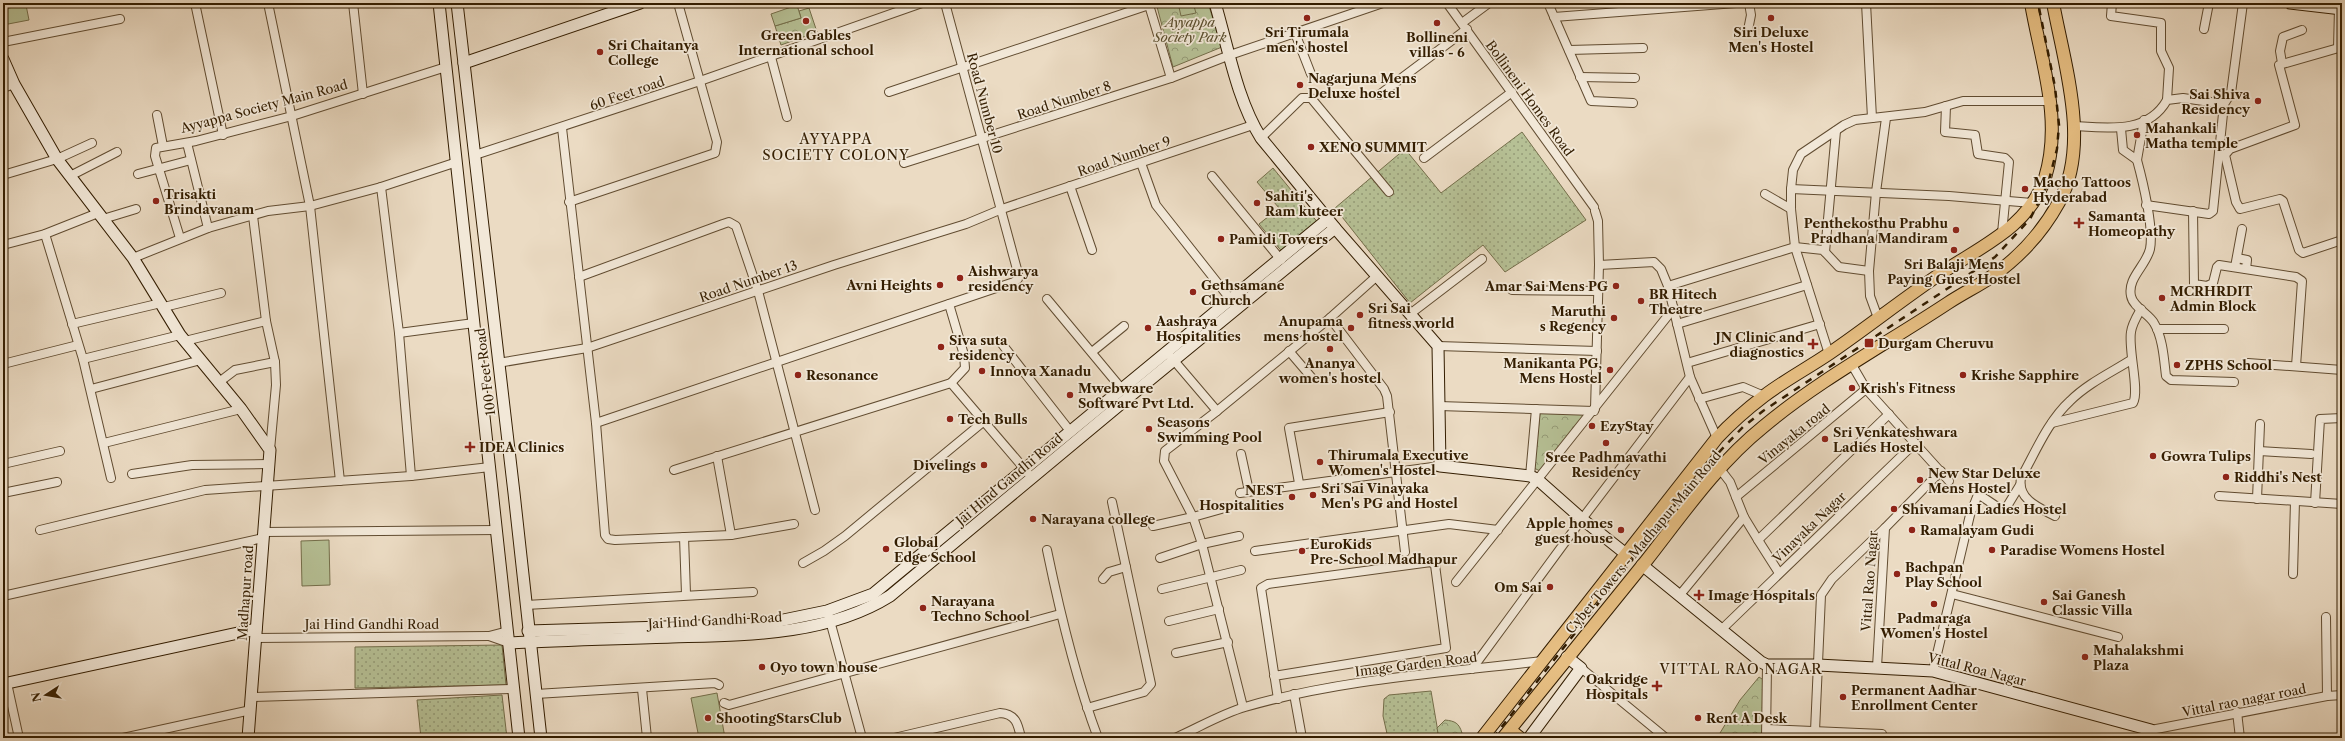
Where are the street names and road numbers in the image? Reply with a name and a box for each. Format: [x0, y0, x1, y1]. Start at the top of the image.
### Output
street label: Bollineni Homes Road [1483, 37, 1577, 159]
street label: Road Number 10 [964, 51, 1006, 155]
street label: 60 Feet road [588, 73, 667, 113]
street label: Ayyappa Society Main Road [178, 76, 349, 136]
street label: Road Number 8 [1015, 77, 1113, 123]
street label: Road Number 9 [1075, 133, 1173, 179]
street label: Road Number 13 [697, 257, 799, 305]
street label: 100 Feet Road [472, 327, 498, 417]
street label: Vinayaka road [1754, 400, 1833, 468]
street label: Jai Hind Gandhi Road [951, 430, 1066, 530]
street label: Cyber Towers - Madhapur Main Road [1562, 447, 1724, 637]
street label: Vinayaka Nagar [1768, 488, 1849, 567]
street label: Vittal Rao Nagar [1857, 530, 1881, 633]
street label: Madhapur road [234, 545, 256, 641]
street label: Jai Hind Gandhi Road [645, 608, 783, 632]
street label: Jai Hind Gandhi Road [303, 616, 439, 632]
street label: Image Garden Road [1354, 649, 1478, 679]
street label: Vittal Roa Nagar [1925, 649, 2028, 689]
street label: Vittal rao nagar road [2180, 680, 2307, 720]

